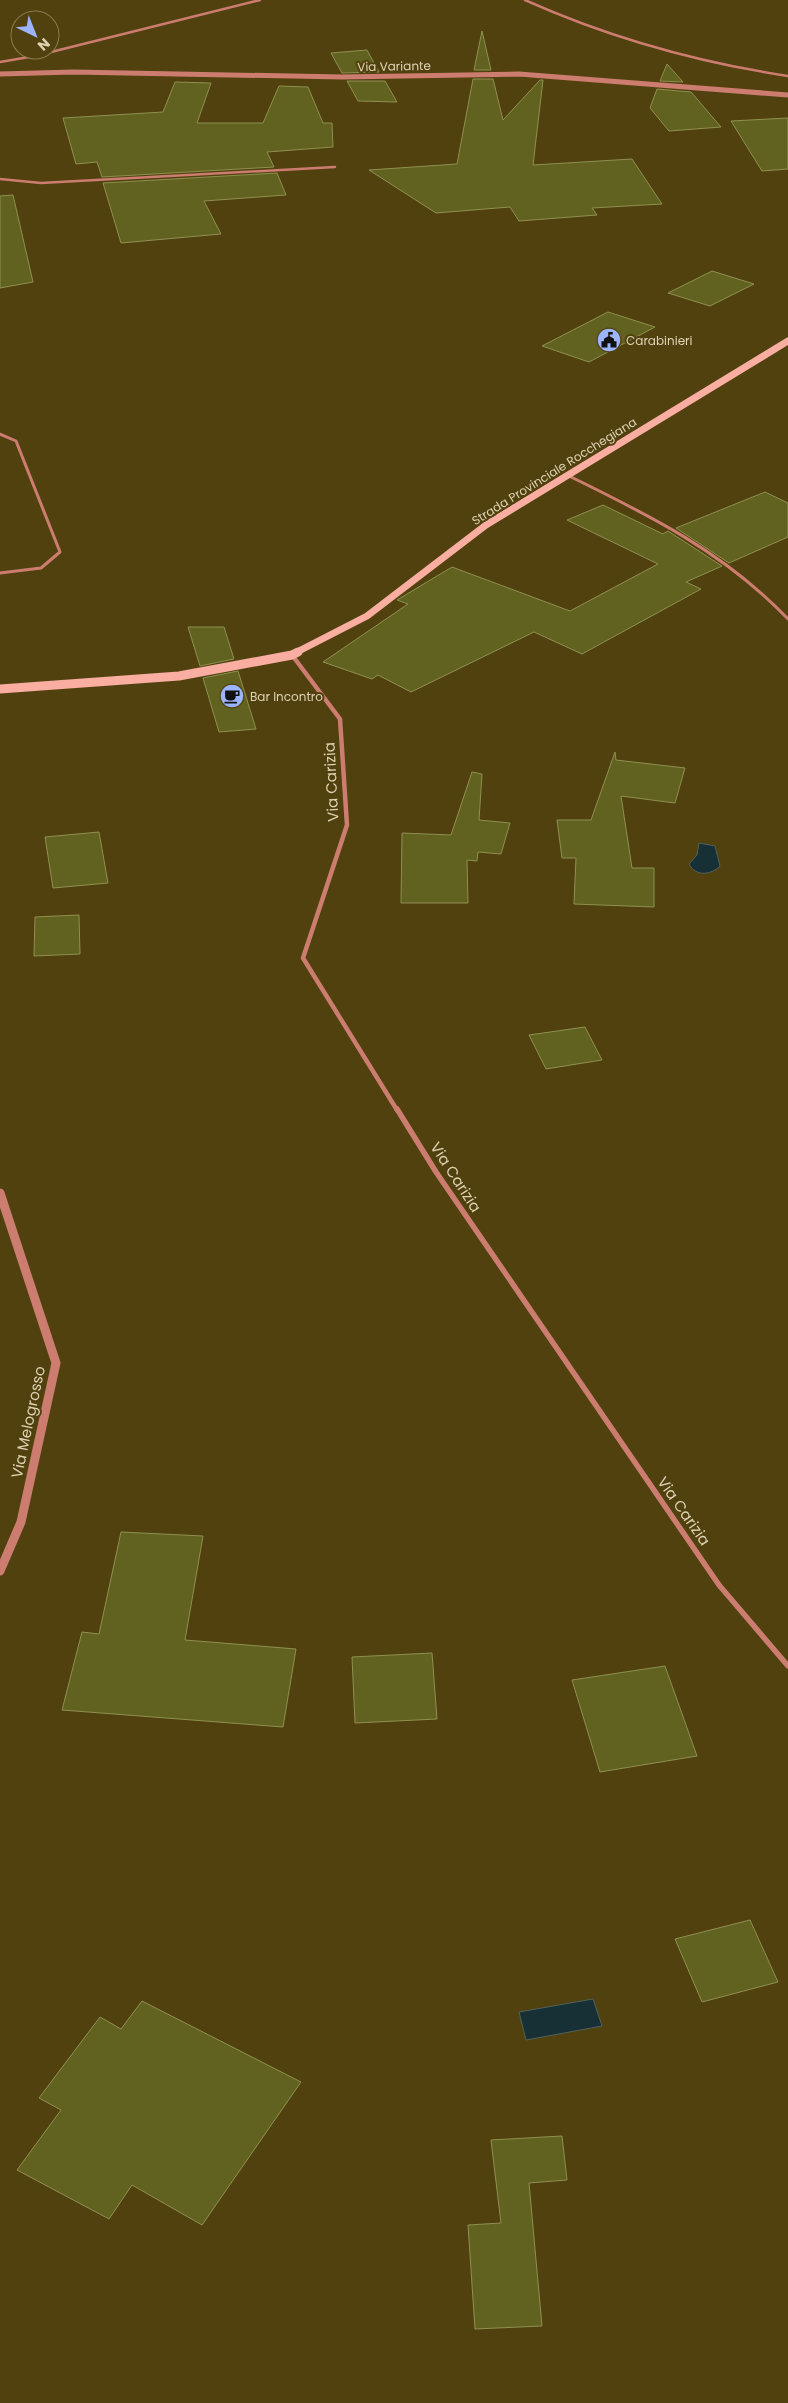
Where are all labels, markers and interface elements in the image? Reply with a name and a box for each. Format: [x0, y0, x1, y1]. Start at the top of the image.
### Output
north arrow [10, 10, 60, 60]
text: N [33, 34, 55, 55]
street label: Via Variante [357, 57, 431, 75]
public building icon: Carabinieri [596, 327, 622, 353]
place label: Carabinieri [626, 332, 693, 349]
street label: Strada Provinciale Rocchegiana [468, 413, 640, 529]
cafe icon: Bar Incontro [219, 683, 245, 709]
place label: Bar Incontro [250, 688, 323, 705]
street label: Via Carizia [318, 742, 344, 822]
street label: Via Carizia [426, 1138, 486, 1216]
street label: Via Melogrosso [6, 1364, 50, 1480]
street label: Via Carizia [653, 1472, 715, 1550]

